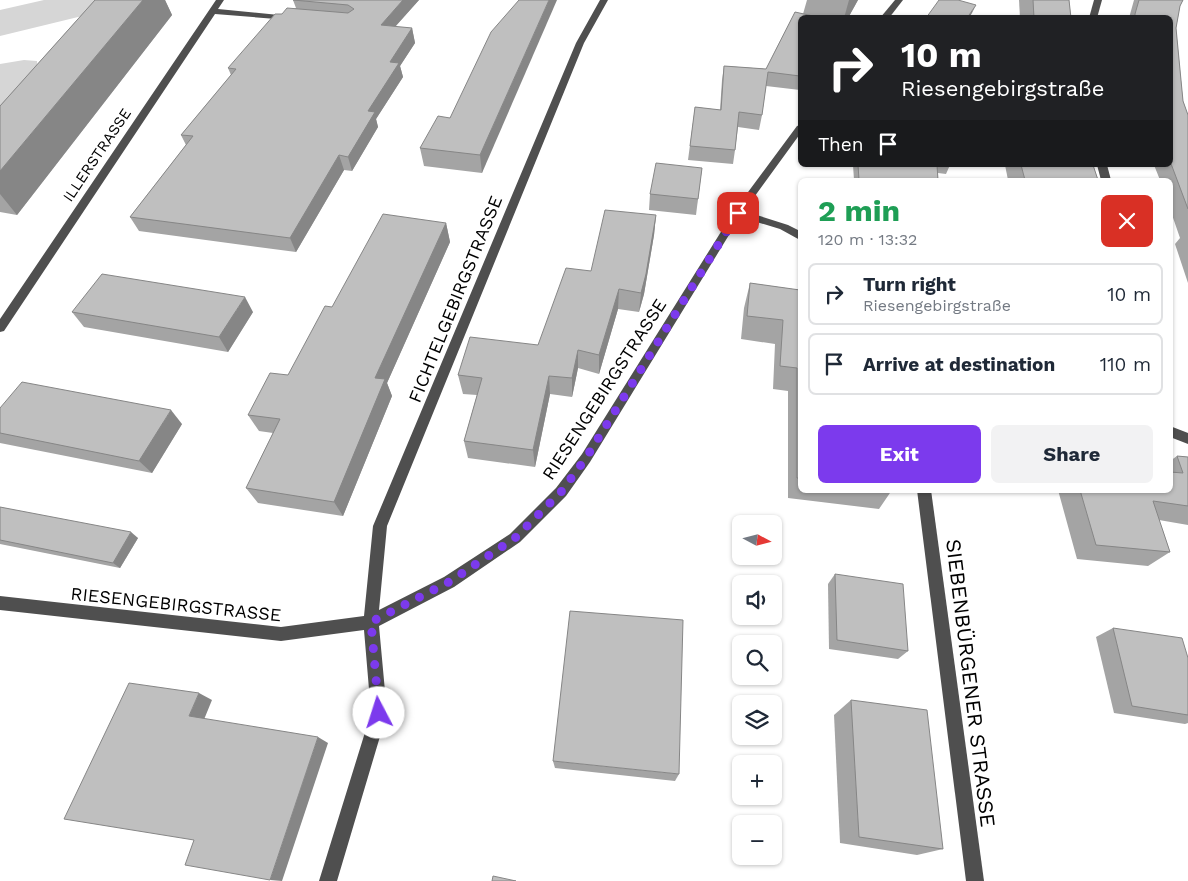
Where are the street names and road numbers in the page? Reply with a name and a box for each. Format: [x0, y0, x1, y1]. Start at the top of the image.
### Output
street label: ILLERSTRASSE [59, 105, 135, 205]
street label: FICHTELGEBIRGSTRASSE [404, 193, 506, 405]
street label: RIESENGEBIRGSTRASSE [538, 295, 670, 483]
street label: SIEBENBÜRGENER STRASSE [941, 538, 1001, 828]
street label: RIESENGEBIRGSTRASSE [70, 582, 282, 626]

